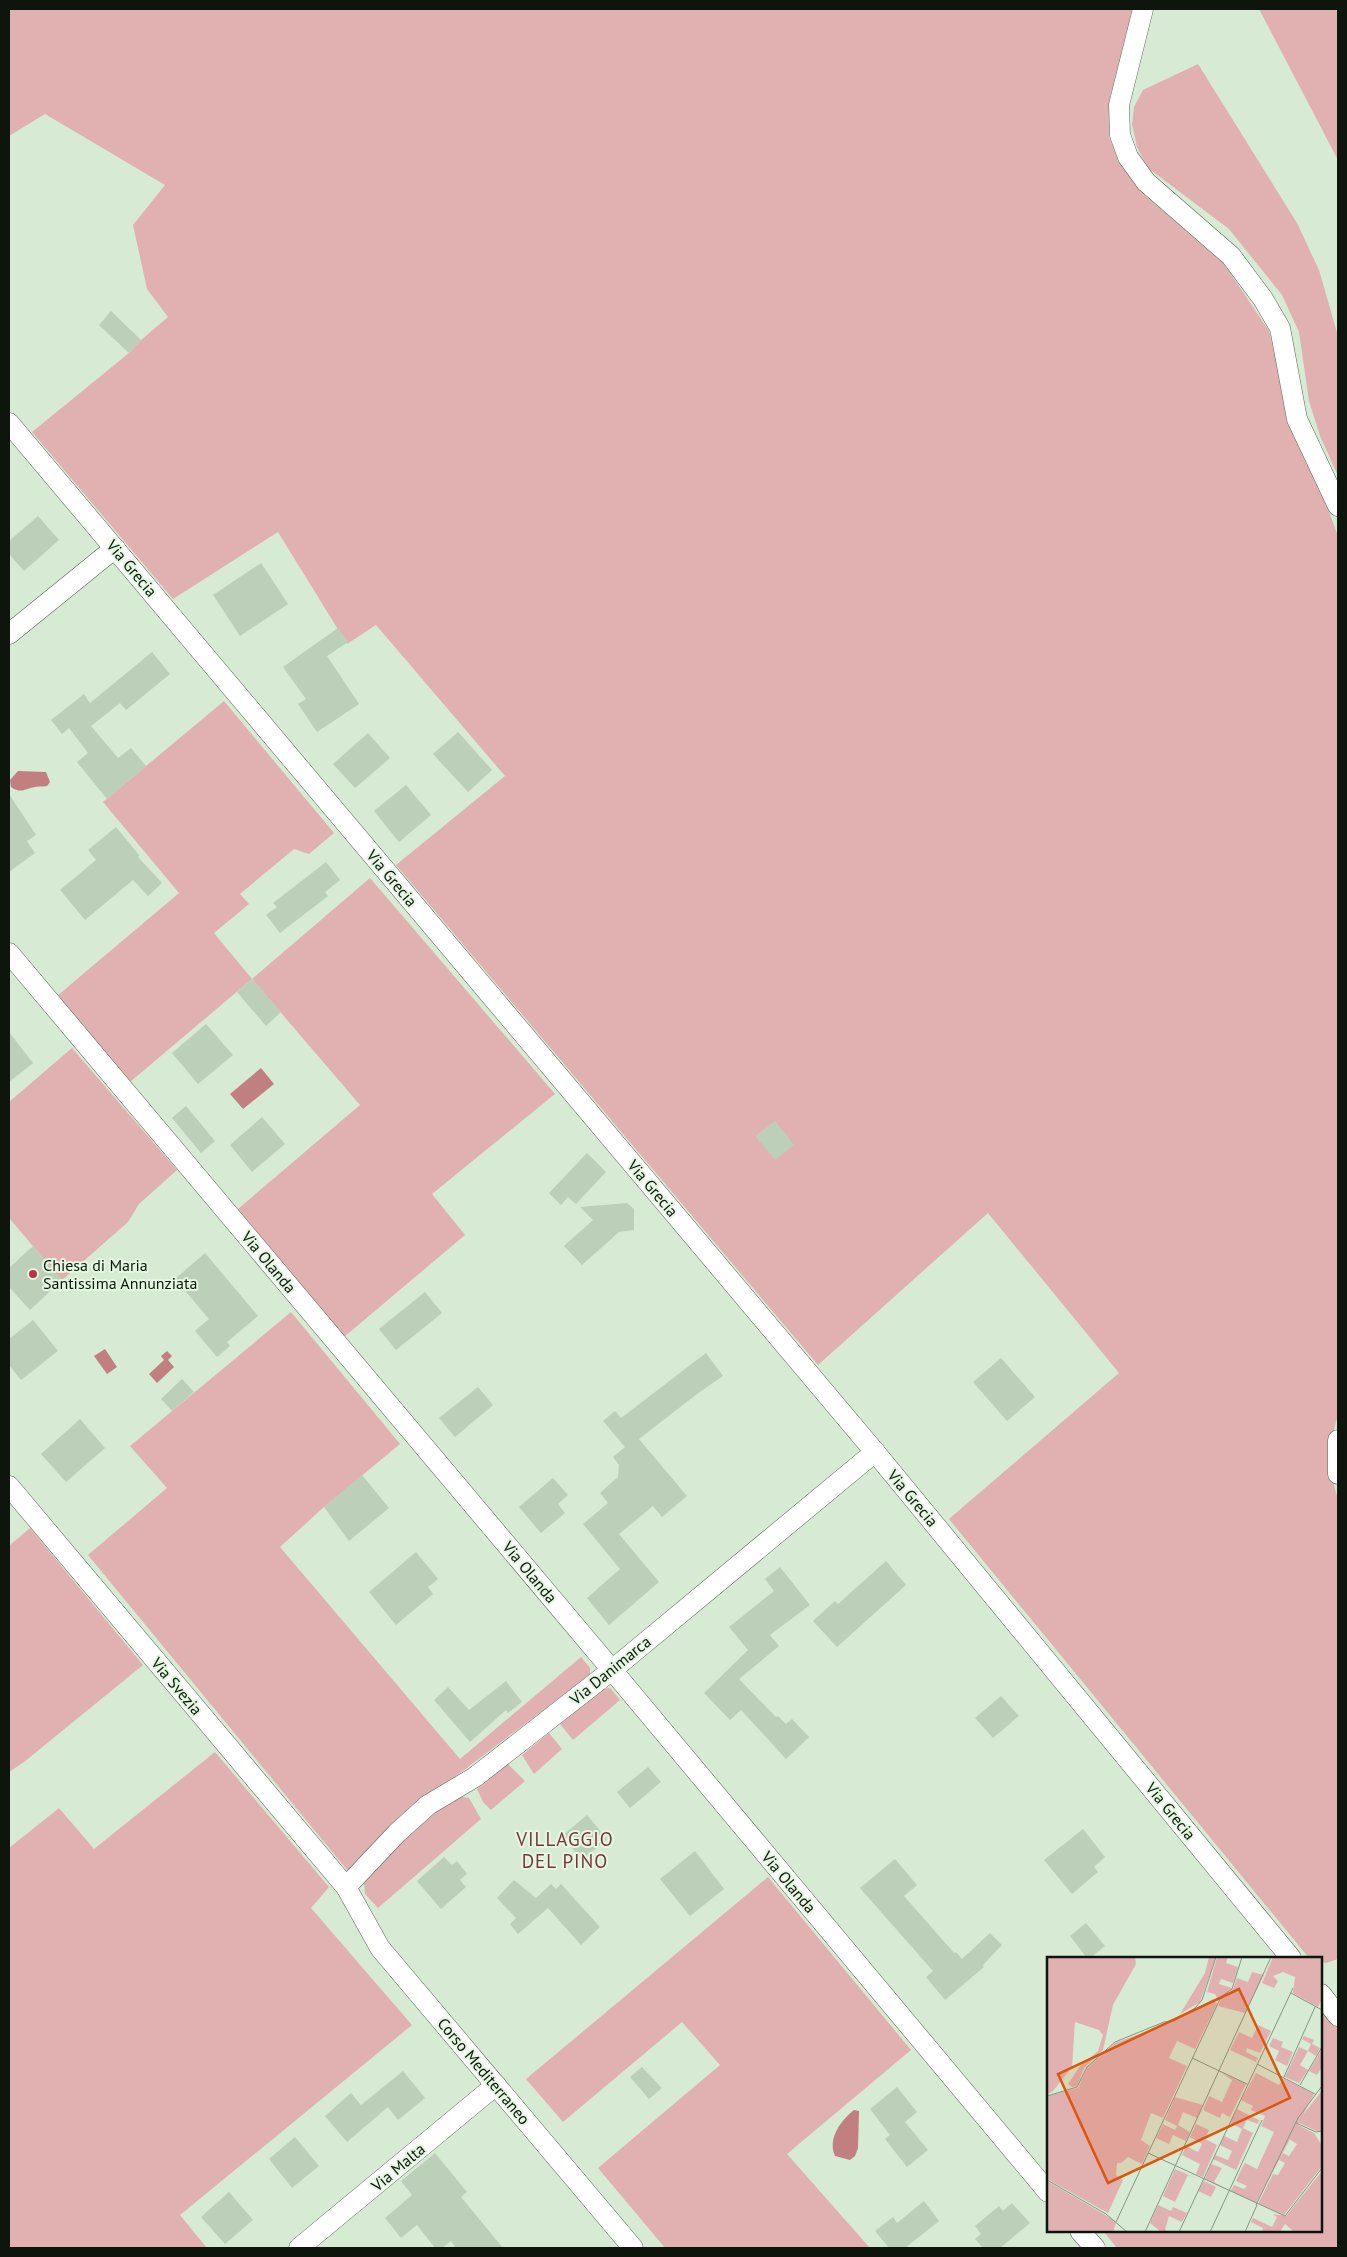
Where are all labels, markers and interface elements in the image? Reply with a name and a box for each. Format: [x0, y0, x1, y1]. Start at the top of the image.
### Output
street label: Via Grecia [102, 535, 162, 601]
street label: Via Grecia [362, 845, 422, 911]
street label: Via Grecia [623, 1155, 683, 1221]
street label: Via Olanda [237, 1226, 301, 1297]
place label: Chiesa di Maria Santissima Annunziata [43, 1255, 197, 1293]
marker: Chiesa di Maria Santissima Annunziata [27, 1268, 39, 1280]
street label: Via Grecia [883, 1465, 943, 1531]
street label: Via Olanda [498, 1536, 562, 1607]
street label: Via Danimarca [565, 1631, 655, 1709]
street label: Via Svezia [147, 1652, 207, 1719]
street label: Via Grecia [1141, 1777, 1200, 1844]
district label: VILLAGGIO DEL PINO [515, 1827, 614, 1873]
street label: Via Olanda [757, 1846, 821, 1917]
inset map [1047, 1957, 1322, 2232]
street label: Corso Mediterraneo [433, 2013, 535, 2129]
street label: Via Malta [366, 2139, 429, 2196]

